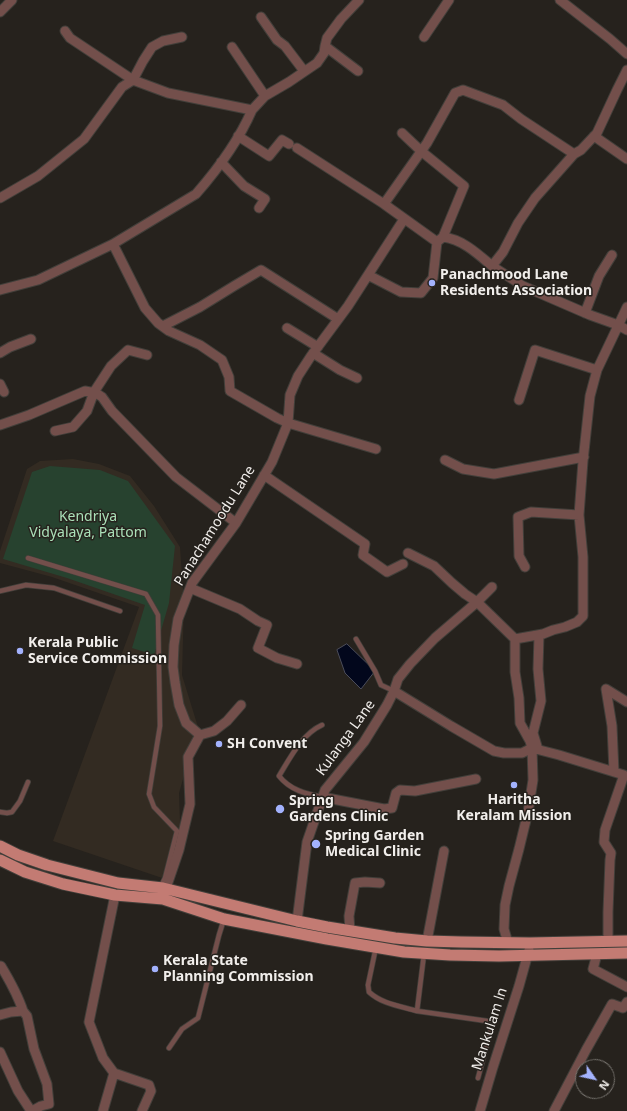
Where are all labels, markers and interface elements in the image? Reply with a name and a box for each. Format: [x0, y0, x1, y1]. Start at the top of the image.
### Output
place label: Panachmood Lane Residents Association [440, 267, 592, 300]
marker: Panachmood Lane Residents Association [427, 278, 437, 288]
street label: Panachamoodu Lane [171, 463, 259, 589]
park label: Kendriya Vidyalaya, Pattom [29, 509, 147, 542]
place label: Kerala Public Service Commission [28, 635, 167, 668]
marker: Kerala Public Service Commission [15, 646, 25, 656]
street label: Kulanga Lane [313, 697, 379, 779]
place label: SH Convent [227, 736, 307, 752]
marker: SH Convent [214, 739, 224, 749]
marker: Haritha Keralam Mission [509, 780, 519, 790]
place label: Haritha Keralam Mission [456, 792, 572, 824]
place label: Spring Gardens Clinic [289, 793, 388, 826]
marker: Spring Gardens Clinic [274, 803, 286, 815]
place label: Spring Garden Medical Clinic [325, 828, 424, 860]
marker: Spring Garden Medical Clinic [310, 838, 322, 850]
place label: Kerala State Planning Commission [163, 953, 314, 986]
marker: Kerala State Planning Commission [150, 964, 160, 974]
street label: Mankulam ln [469, 986, 511, 1072]
north arrow [575, 1059, 615, 1099]
text: N [596, 1078, 613, 1093]

